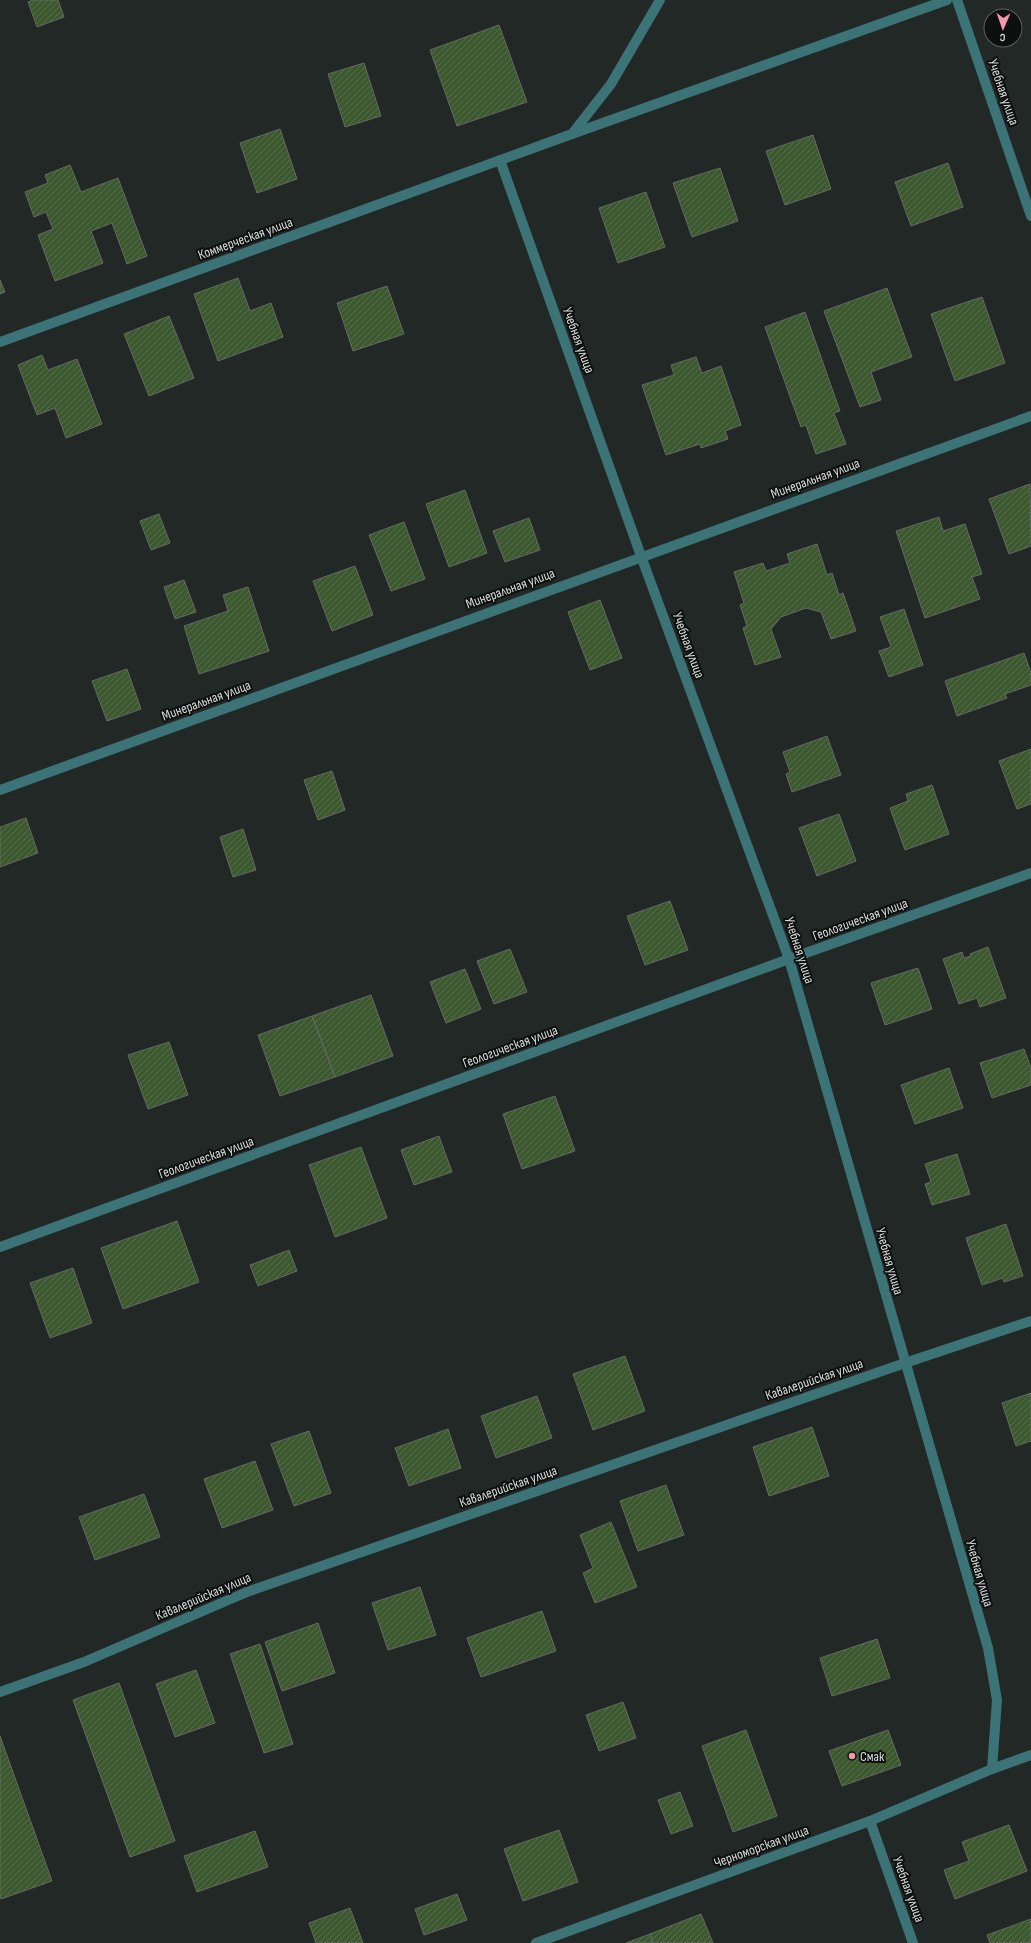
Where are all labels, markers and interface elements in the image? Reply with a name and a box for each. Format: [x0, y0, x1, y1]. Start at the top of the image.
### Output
north arrow [983, 8, 1023, 48]
text: С [999, 31, 1006, 44]
street label: Учебная улица [984, 57, 1023, 127]
street label: Коммерческая улица [195, 213, 295, 263]
street label: Учебная улица [559, 305, 598, 375]
street label: Минеральная улица [768, 455, 862, 502]
street label: Минеральная улица [463, 565, 557, 612]
street label: Учебная улица [669, 610, 708, 680]
street label: Минеральная улица [159, 677, 253, 724]
street label: Геологическая улица [810, 894, 910, 945]
street label: Учебная улица [781, 915, 818, 986]
street label: Геологическая улица [460, 1021, 560, 1072]
street label: Геологическая улица [156, 1132, 256, 1183]
street label: Учебная улица [872, 1226, 907, 1297]
street label: Кавалерийская улица [763, 1355, 865, 1404]
street label: Кавалерийская улица [457, 1462, 559, 1511]
street label: Учебная улица [962, 1538, 997, 1609]
street label: Кавалерийская улица [153, 1569, 254, 1624]
place label: Смак [860, 1748, 885, 1765]
marker: Смак [847, 1751, 857, 1761]
street label: Черноморская улица [711, 1821, 811, 1871]
street label: Учебная улица [889, 1854, 928, 1924]

